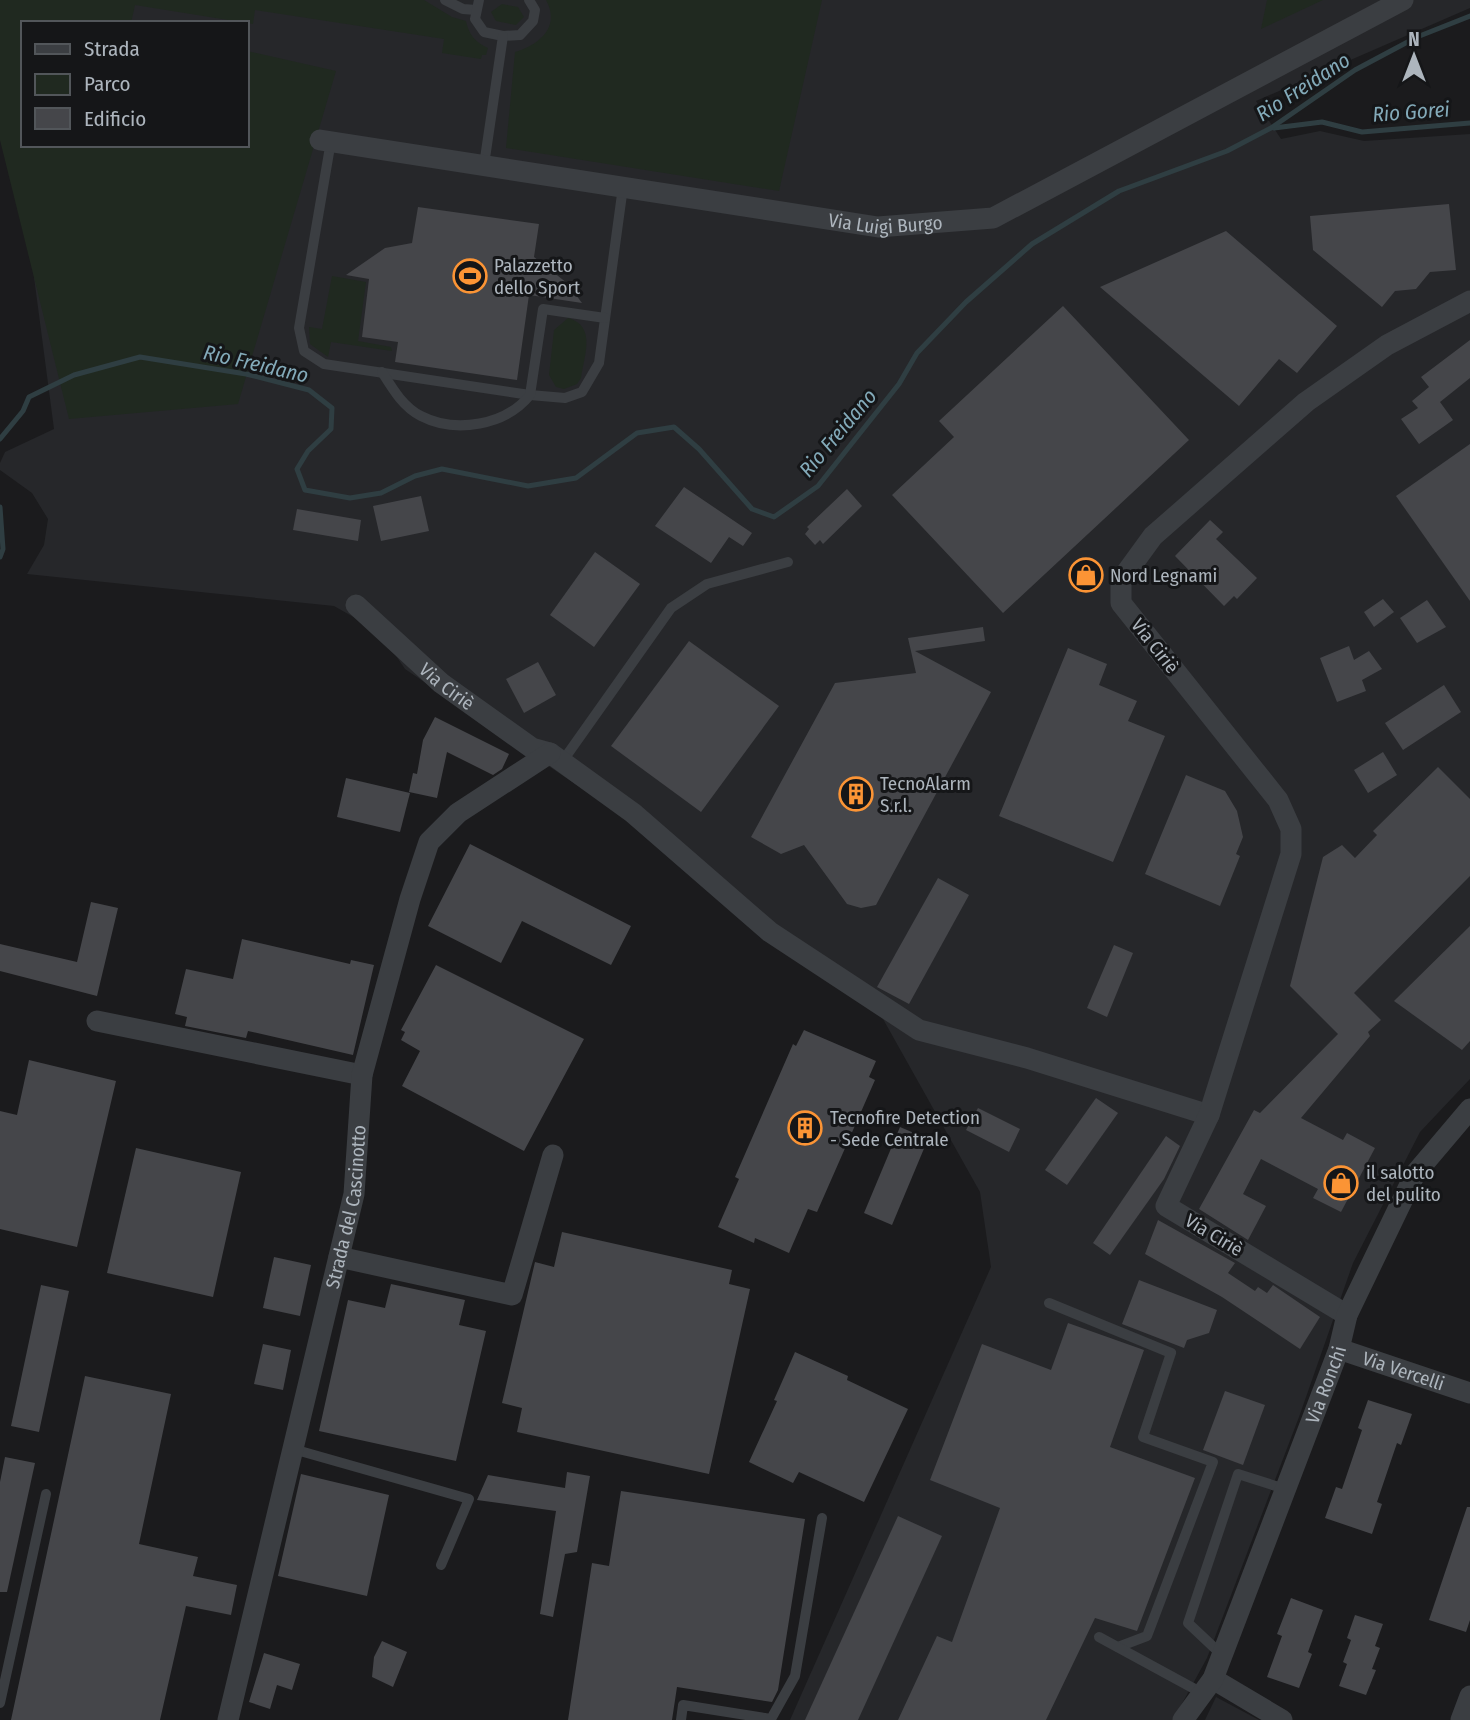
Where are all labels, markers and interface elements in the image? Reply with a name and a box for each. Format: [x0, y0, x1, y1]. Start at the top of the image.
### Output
legend [21, 21, 248, 147]
north arrow [1379, 21, 1449, 91]
text: N [1408, 28, 1420, 51]
text: Strada [84, 36, 140, 62]
water label: Rio Freidano [1251, 47, 1355, 127]
text: Parco [84, 71, 131, 97]
water label: Rio Gorei [1371, 96, 1451, 128]
text: Edificio [84, 106, 146, 132]
street label: Via Luigi Burgo [827, 208, 943, 239]
place label: Palazzetto dello Sport [494, 254, 581, 299]
sports icon: Palazzetto dello Sport [451, 257, 489, 295]
water label: Rio Freidano [201, 339, 311, 389]
water label: Rio Freidano [794, 384, 882, 482]
shop icon: Nord Legnami [1067, 556, 1105, 594]
place label: Nord Legnami [1110, 564, 1217, 587]
street label: Via Ciriè [1126, 614, 1184, 678]
street label: Via Ciriè [415, 658, 479, 715]
place label: TecnoAlarm S.r.l. [880, 772, 971, 817]
building icon: TecnoAlarm S.r.l. [837, 775, 875, 813]
place label: Tecnofire Detection - Sede Centrale [830, 1106, 980, 1151]
building icon: Tecnofire Detection - Sede Centrale [786, 1109, 824, 1147]
street label: Strada del Cascinotto [320, 1124, 370, 1291]
place label: il salotto del pulito [1366, 1161, 1441, 1206]
shop icon: il salotto del pulito [1322, 1164, 1360, 1202]
street label: Via Ciriè [1181, 1209, 1247, 1261]
street label: Via Ronchi [1300, 1344, 1351, 1427]
street label: Via Vercelli [1360, 1346, 1447, 1395]

